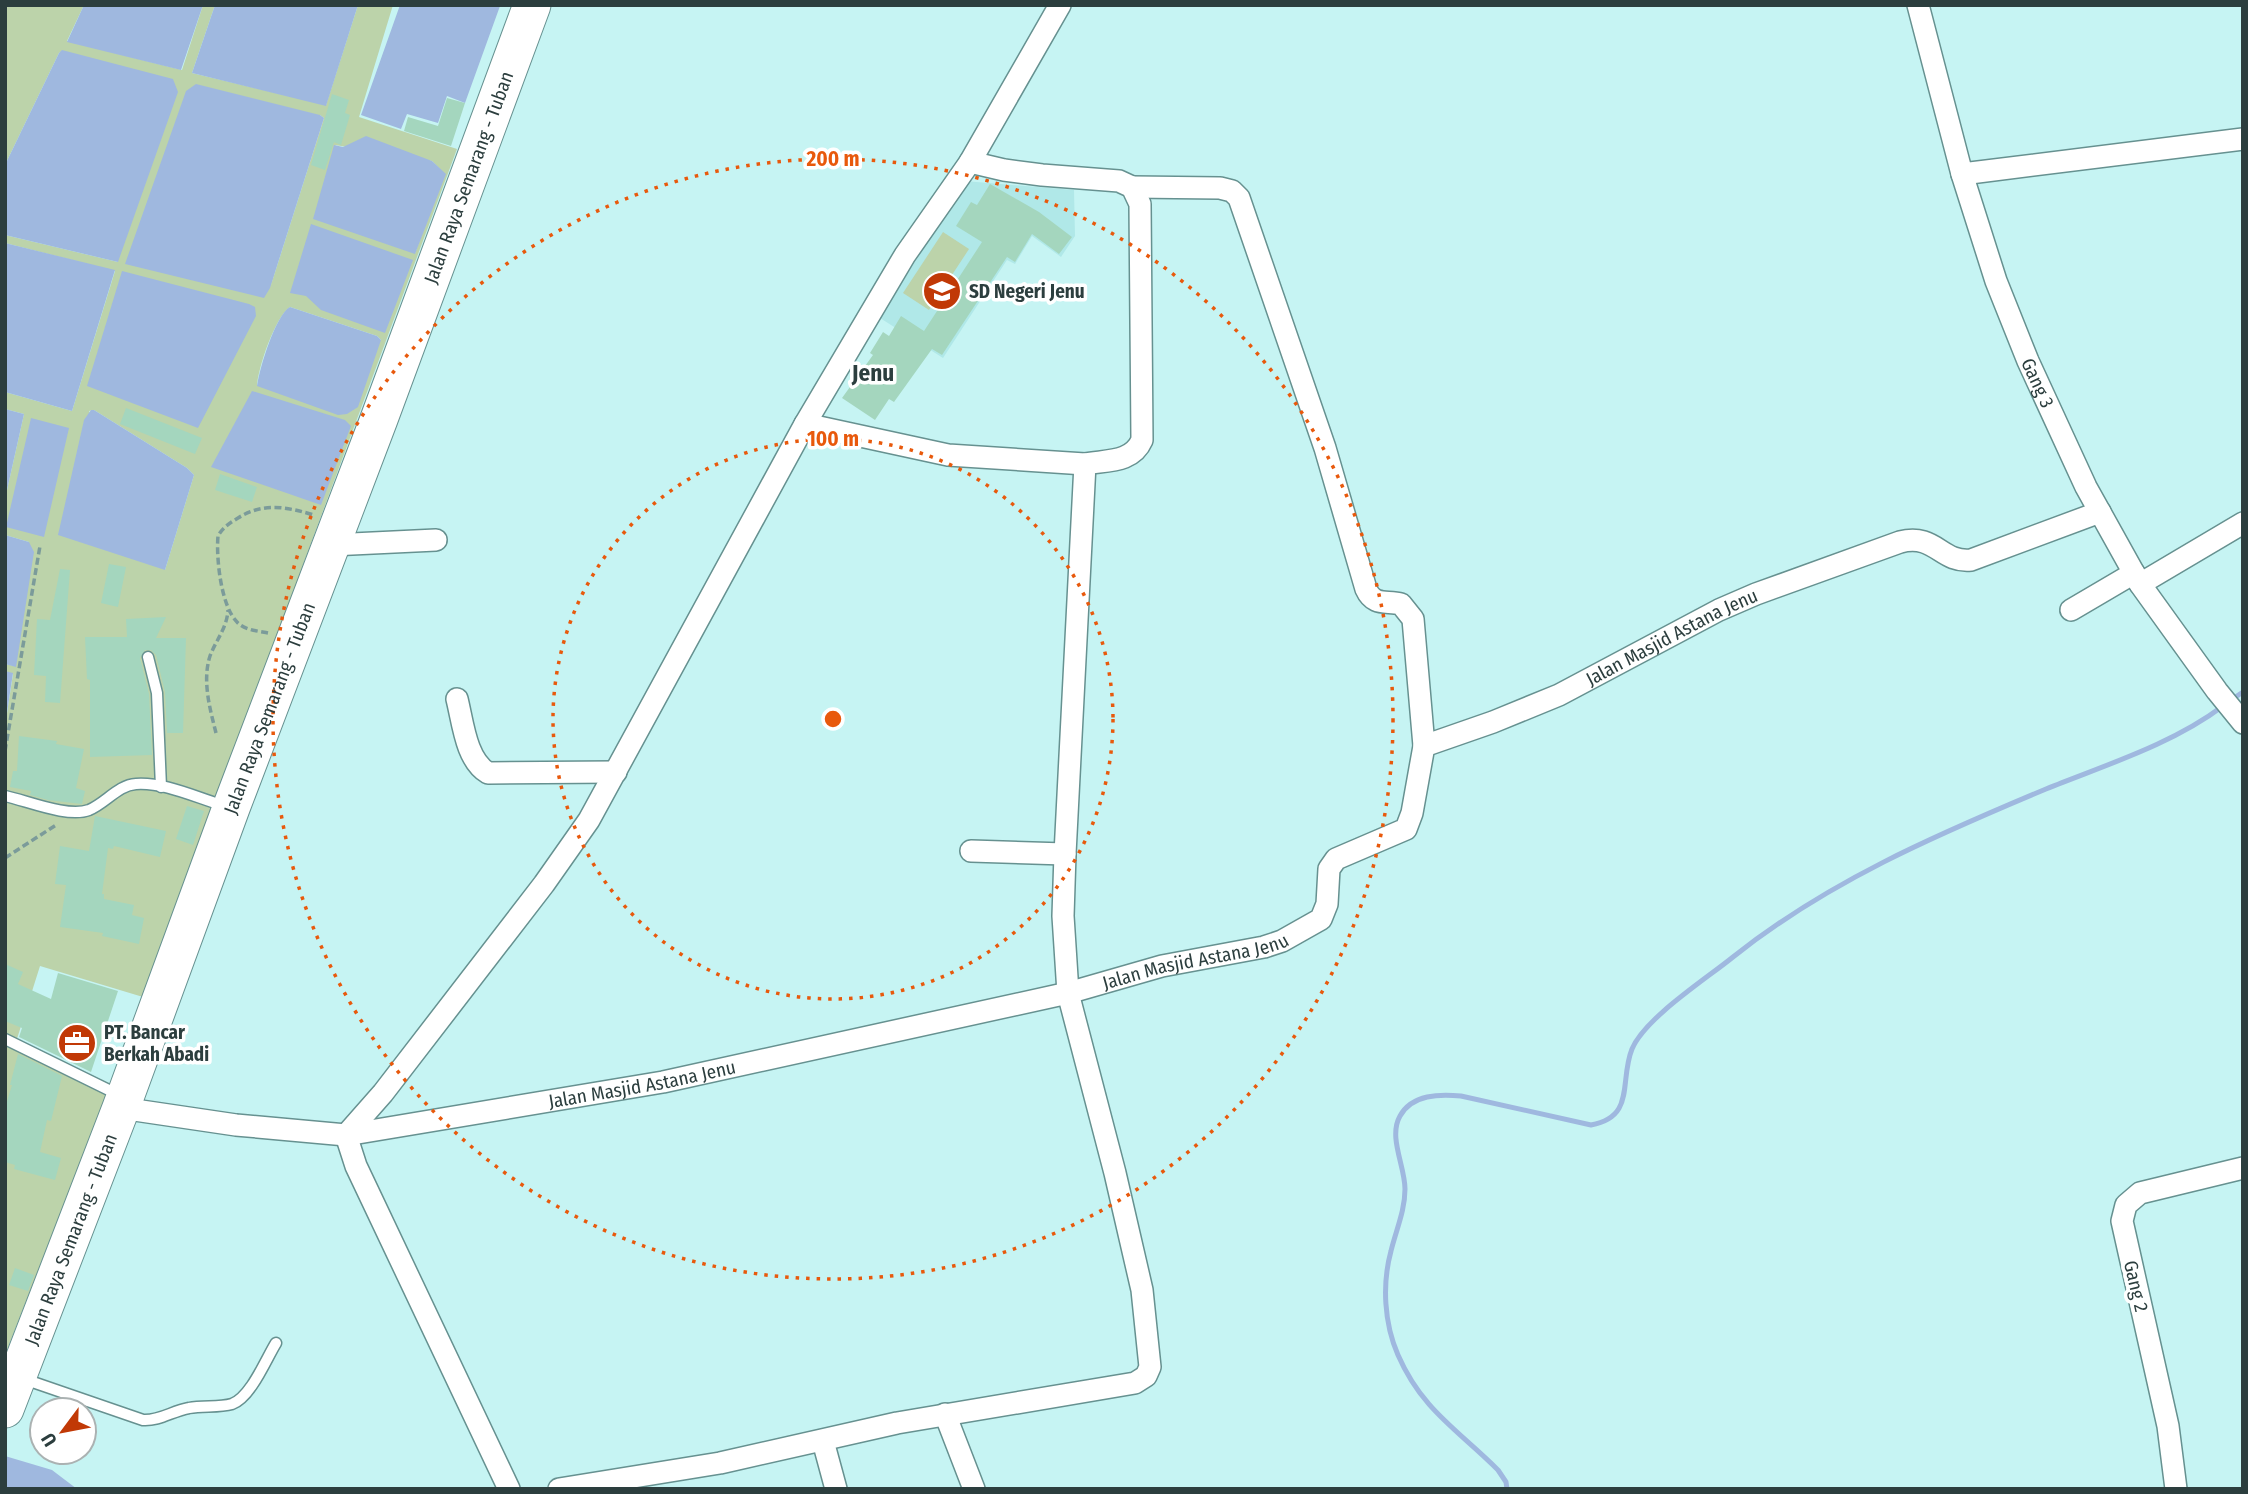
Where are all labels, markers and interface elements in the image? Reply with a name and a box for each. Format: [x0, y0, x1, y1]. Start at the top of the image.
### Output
street label: Jalan Raya Semarang - Tuban [419, 68, 518, 287]
text: 200 m [805, 146, 860, 172]
school or university icon: SD Negeri Jenu [921, 270, 963, 312]
place label: SD Negeri Jenu [969, 280, 1085, 303]
street label: Gang 3 [2017, 354, 2059, 411]
district label: Jenu [851, 359, 894, 387]
text: 100 m [807, 426, 859, 452]
street label: Jalan Masjid Astana Jenu [1582, 583, 1761, 690]
street label: Jalan Raya Semarang - Tuban [218, 599, 320, 817]
centre of rings [821, 707, 845, 731]
street label: Jalan Masjid Astana Jenu [1100, 928, 1293, 994]
place label: PT. Bancar Berkah Abadi [104, 1021, 209, 1066]
office icon: PT. Bancar Berkah Abadi [56, 1022, 98, 1064]
street label: Jalan Masjid Astana Jenu [547, 1055, 738, 1112]
street label: Jalan Raya Semarang - Tuban [19, 1130, 122, 1348]
street label: Gang 2 [2119, 1258, 2153, 1314]
north arrow [28, 1396, 98, 1466]
text: U [36, 1429, 62, 1451]

